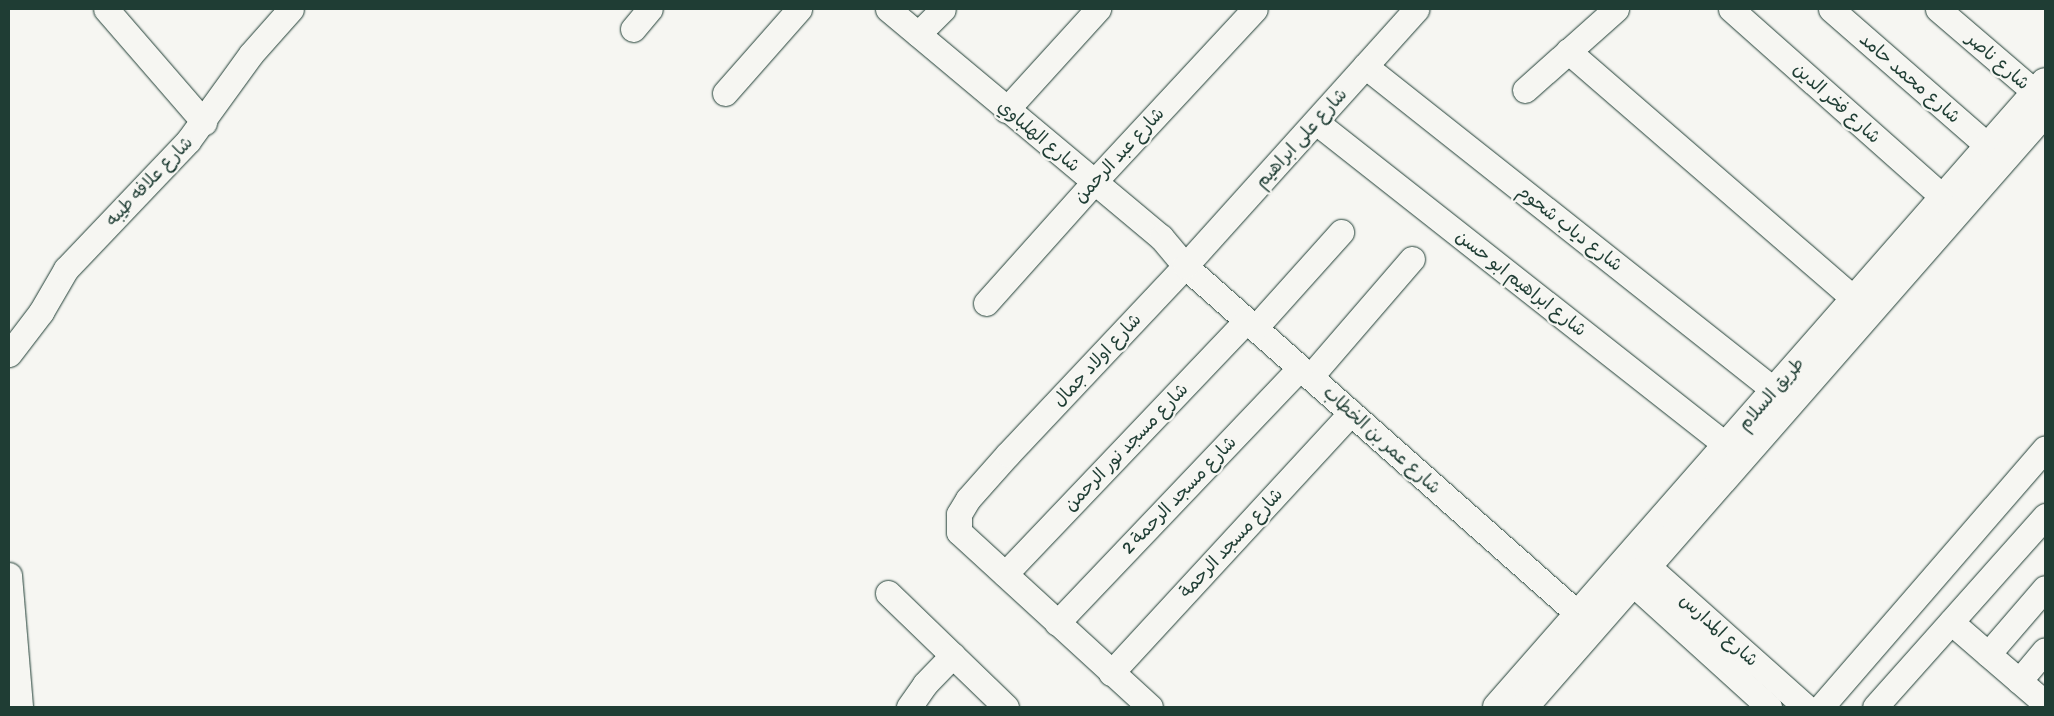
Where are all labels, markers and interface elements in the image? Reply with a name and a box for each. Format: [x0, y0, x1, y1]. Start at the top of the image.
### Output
street label: شارع محمد حامد [1855, 28, 1965, 128]
street label: شارع ناصر [1962, 28, 2034, 94]
street label: شارع فخر الدين [1789, 58, 1885, 148]
street label: شارع على ابراهيم [1250, 84, 1352, 192]
street label: شارع الهلباوي [993, 95, 1085, 177]
street label: شارع عبد الرحمن [1069, 103, 1169, 207]
street label: شارع علافه طيبه [101, 132, 197, 230]
street label: شارع دياب شحوم [1513, 180, 1627, 276]
street label: شارع ابراهيم ابو حسن [1451, 225, 1591, 341]
street label: شارع اولاد جمال [1048, 309, 1146, 411]
street label: طريق السلام [1733, 353, 1809, 435]
street label: شارع مسجد نور الرحمن [1059, 379, 1193, 515]
street label: شارع عمر بن الخطاب [1319, 381, 1445, 499]
street label: شارع مسجد الرحمة 2 [1117, 431, 1241, 559]
street label: شارع مسجد الرحمة [1175, 484, 1287, 602]
street label: شارع المدارس [1675, 589, 1763, 671]

